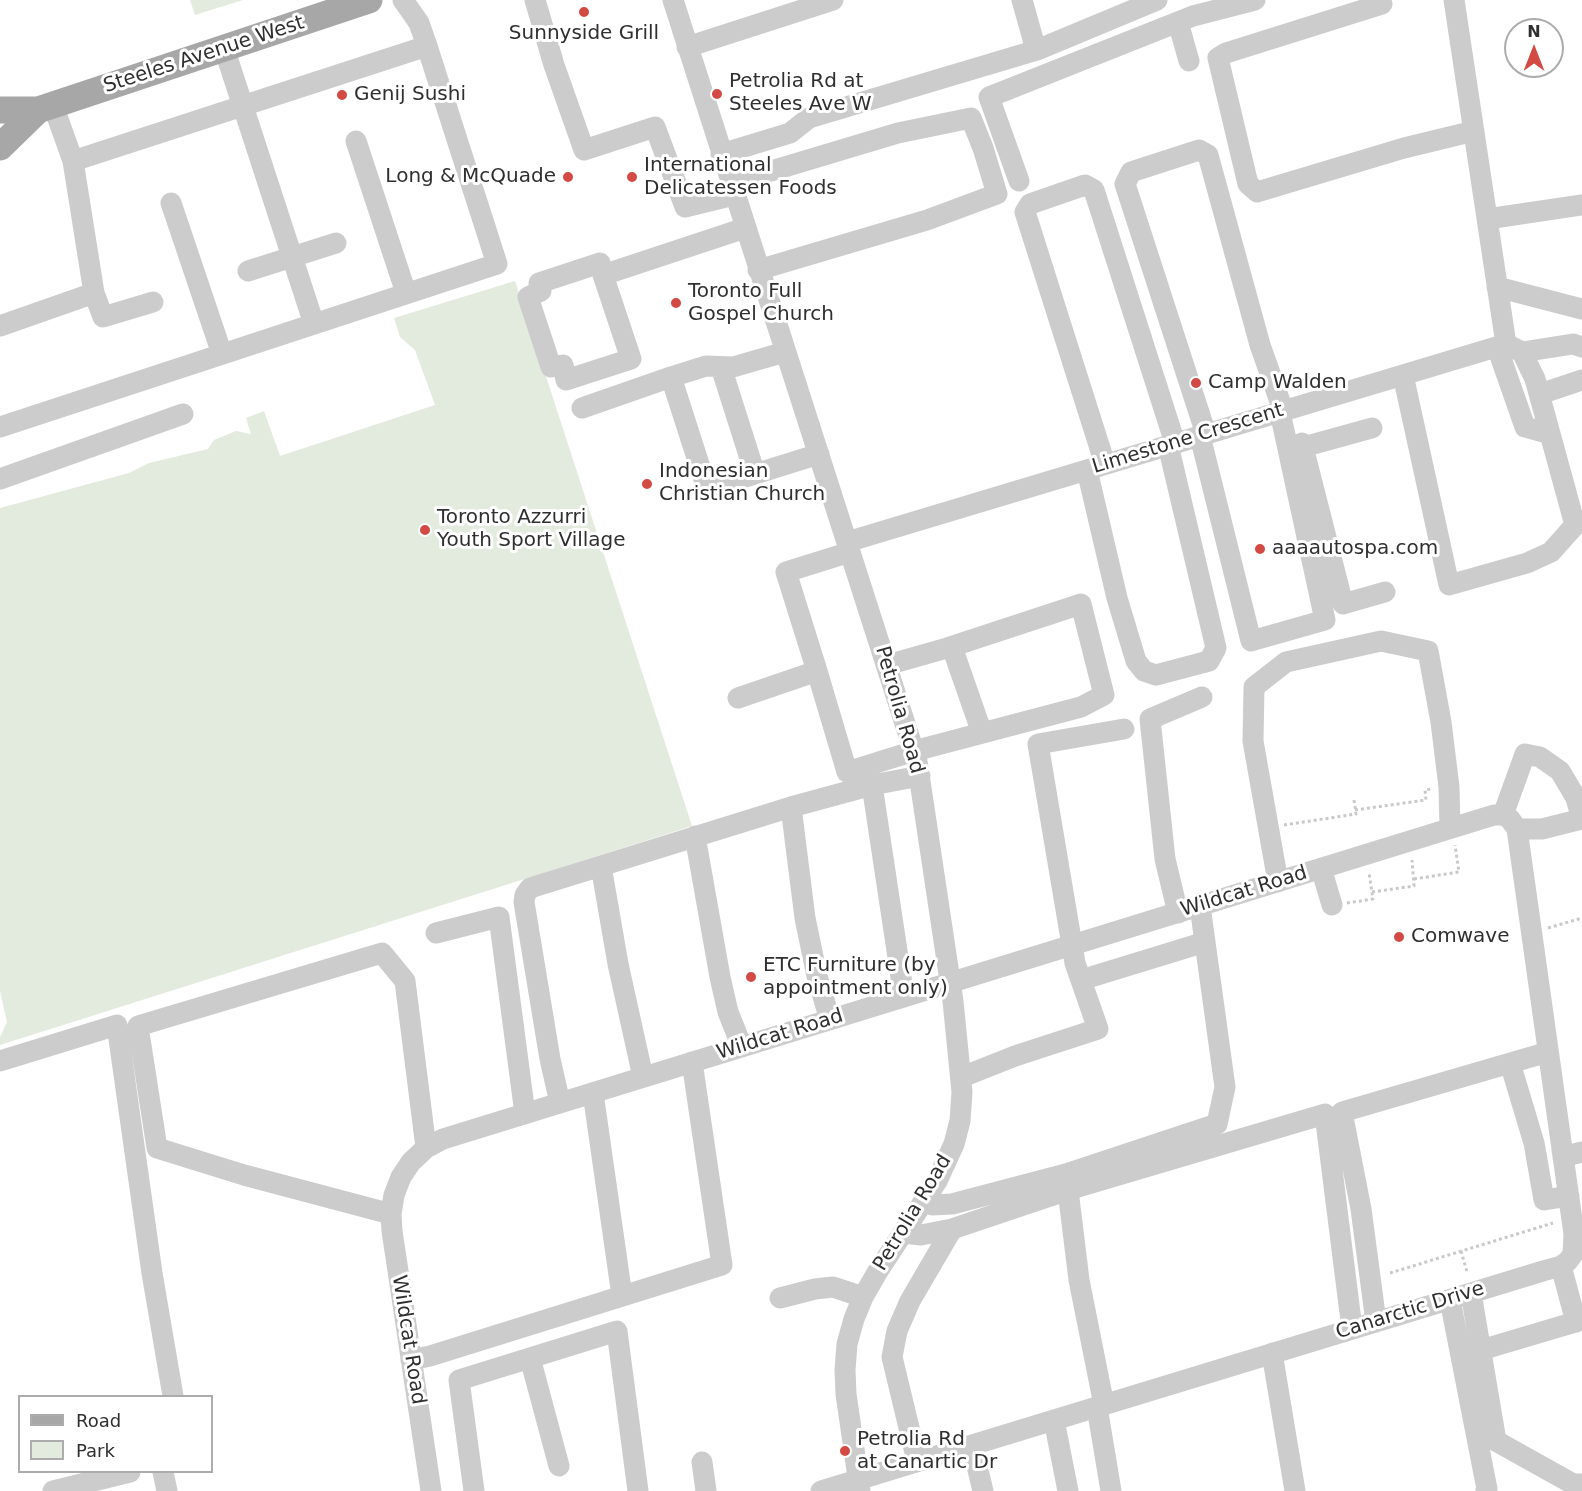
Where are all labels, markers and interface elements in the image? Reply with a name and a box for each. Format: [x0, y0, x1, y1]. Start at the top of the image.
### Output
marker: Sunnyside Grill [577, 5, 591, 19]
street label: Steeles Avenue West [101, 11, 307, 99]
north arrow [1504, 18, 1564, 78]
place label: Sunnyside Grill [509, 22, 659, 46]
text: N [1527, 22, 1541, 41]
place label: Petrolia Rd at Steeles Ave W [729, 70, 872, 117]
place label: Genij Sushi [354, 83, 466, 107]
marker: Petrolia Rd at Steeles Ave W [710, 87, 724, 101]
marker: Genij Sushi [335, 88, 349, 102]
place label: International Delicatessen Foods [644, 154, 837, 201]
place label: Long & McQuade [385, 165, 556, 189]
marker: Long & McQuade [561, 170, 575, 184]
marker: International Delicatessen Foods [625, 170, 639, 184]
place label: Toronto Full Gospel Church [688, 280, 834, 327]
marker: Toronto Full Gospel Church [669, 296, 683, 310]
place label: Camp Walden [1208, 371, 1347, 395]
marker: Camp Walden [1189, 376, 1203, 390]
street label: Limestone Crescent [1090, 398, 1286, 480]
place label: Indonesian Christian Church [659, 460, 825, 507]
marker: Indonesian Christian Church [640, 477, 654, 491]
place label: Toronto Azzurri Youth Sport Village [437, 506, 626, 553]
marker: Toronto Azzurri Youth Sport Village [418, 523, 432, 537]
place label: aaaautospa.com [1272, 537, 1438, 561]
marker: aaaautospa.com [1253, 542, 1267, 556]
street label: Petrolia Road [869, 644, 929, 776]
street label: Wildcat Road [1178, 861, 1310, 923]
place label: Comwave [1411, 925, 1509, 949]
marker: Comwave [1392, 930, 1406, 944]
place label: ETC Furniture (by appointment only) [763, 954, 948, 1001]
marker: ETC Furniture (by appointment only) [744, 970, 758, 984]
street label: Wildcat Road [714, 1004, 846, 1066]
street label: Petrolia Road [869, 1150, 957, 1276]
street label: Wildcat Road [386, 1274, 430, 1406]
street label: Canarctic Drive [1333, 1277, 1487, 1345]
legend [18, 1395, 213, 1473]
text: Road [76, 1410, 121, 1431]
place label: Petrolia Rd at Canartic Dr [857, 1428, 997, 1475]
text: Park [76, 1440, 115, 1461]
marker: Petrolia Rd at Canartic Dr [838, 1444, 852, 1458]

